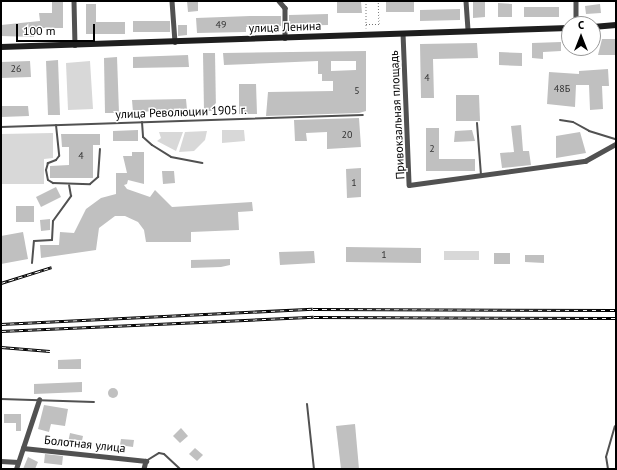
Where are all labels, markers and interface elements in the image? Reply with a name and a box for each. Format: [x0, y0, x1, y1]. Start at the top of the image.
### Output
scale bar [18, 16, 97, 42]
north arrow [561, 16, 601, 56]
text: С [578, 18, 584, 32]
house number: 49 [216, 19, 226, 31]
street label: улица Ленина [248, 19, 322, 35]
text: 100 m [23, 23, 56, 38]
street label: Привокзальная площадь [386, 50, 408, 180]
house number: 26 [11, 63, 21, 75]
house number: 4 [424, 72, 430, 84]
house number: 48Б [554, 83, 570, 95]
house number: 5 [354, 85, 360, 97]
street label: улица Революции 1905 г. [115, 103, 247, 121]
house number: 20 [342, 129, 352, 141]
house number: 2 [429, 143, 435, 155]
house number: 4 [78, 150, 84, 162]
house number: 1 [351, 177, 357, 189]
house number: 1 [381, 249, 387, 261]
street label: Болотная улица [44, 433, 126, 455]

